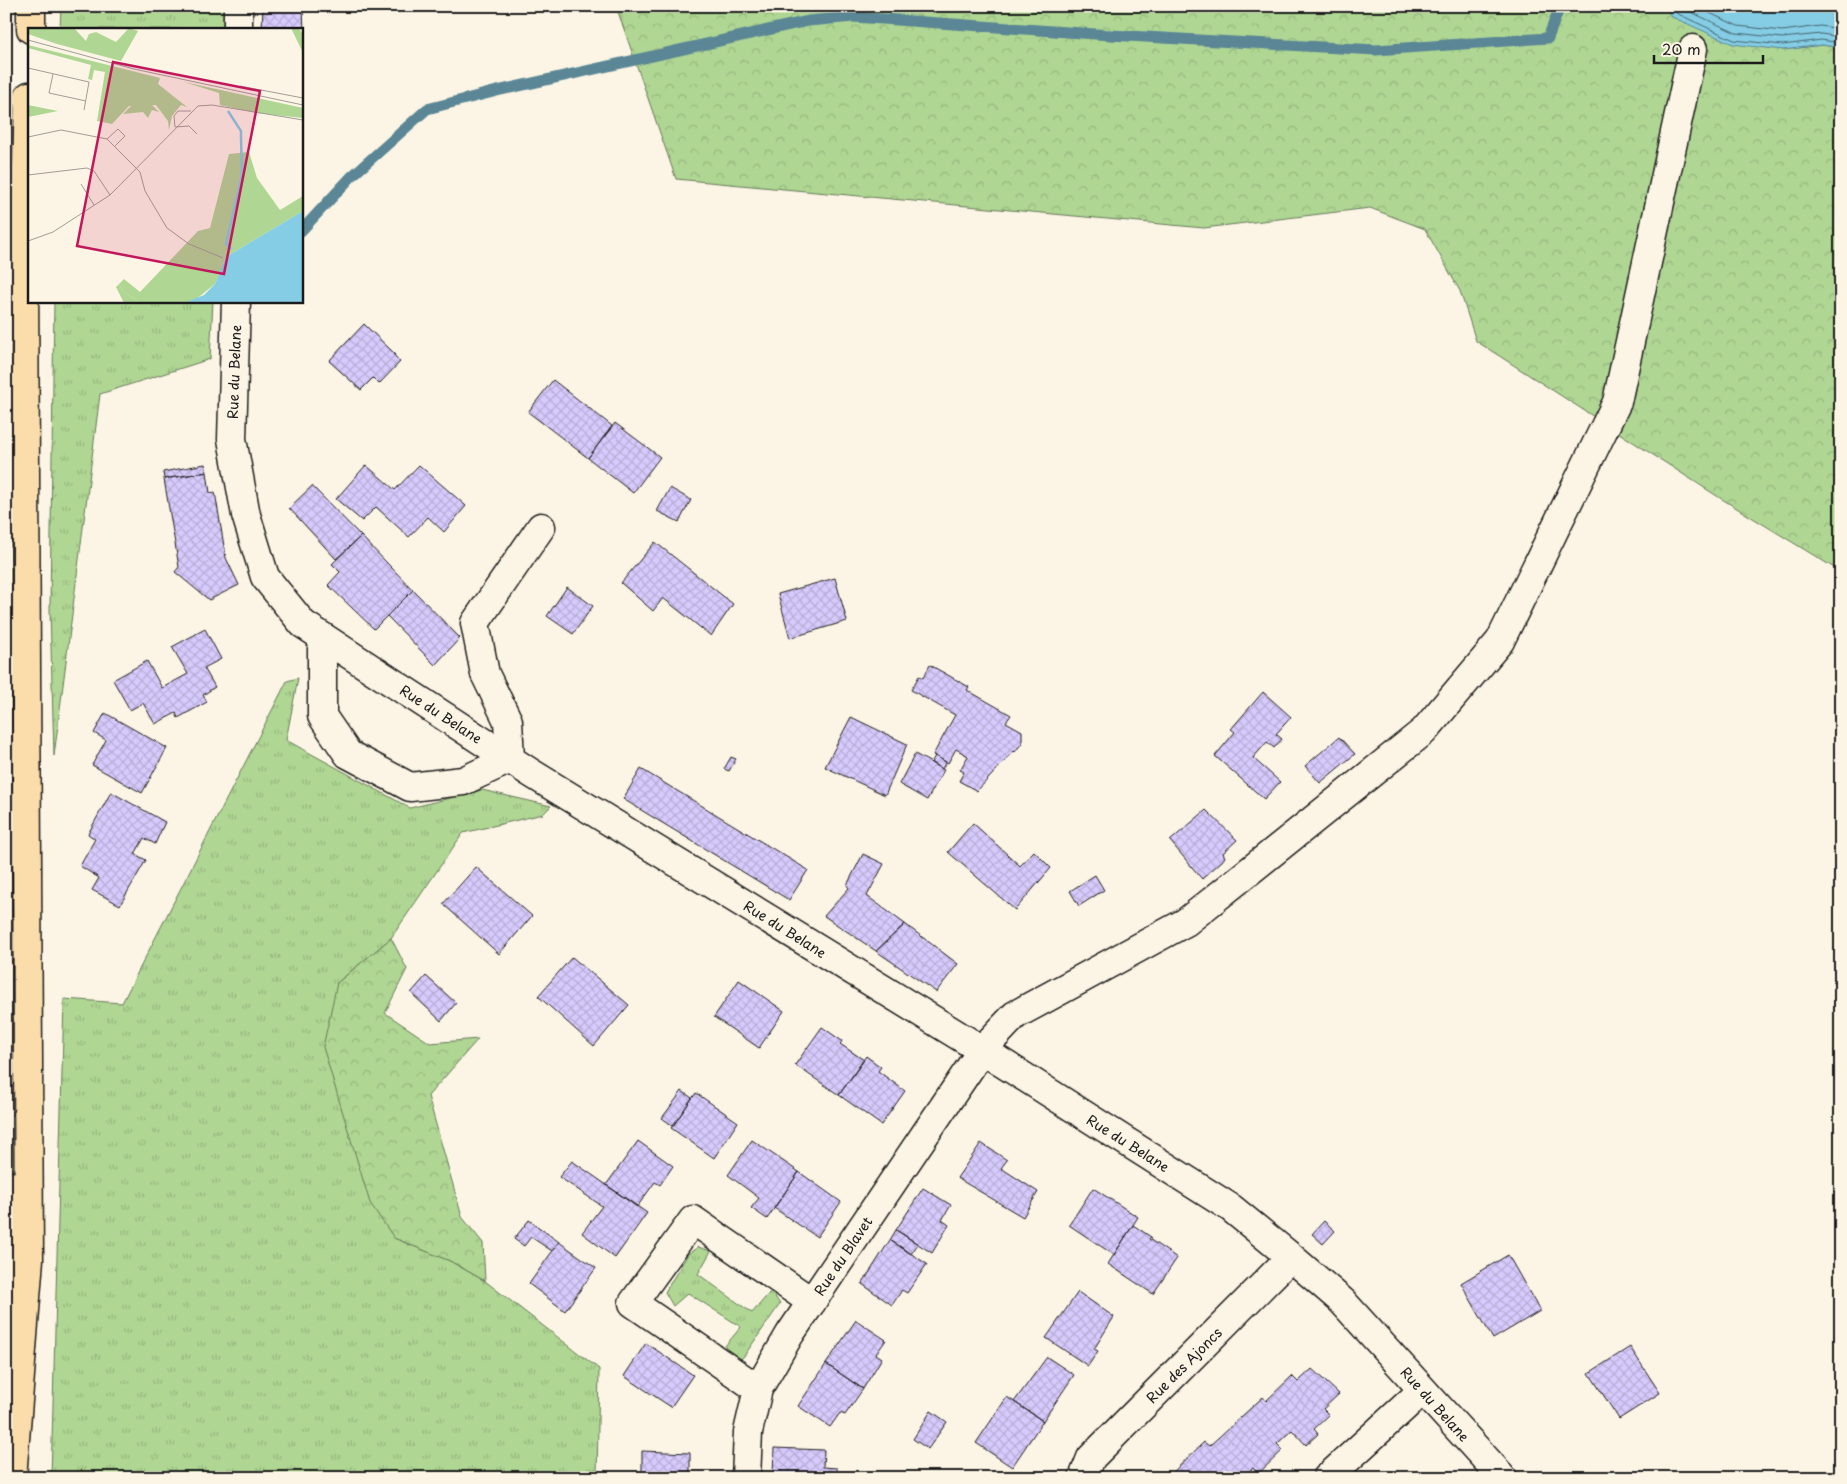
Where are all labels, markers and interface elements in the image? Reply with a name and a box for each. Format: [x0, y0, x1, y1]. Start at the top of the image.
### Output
inset map [28, 28, 302, 302]
scale bar [1654, 32, 1763, 64]
text: 20 m [1662, 37, 1701, 60]
street label: Rue du Belane [222, 325, 246, 419]
street label: Rue du Belane [396, 680, 486, 748]
street label: Rue du Belane [740, 895, 831, 963]
street label: Rue du Belane [1083, 1109, 1174, 1177]
street label: Rue du Blavet [809, 1212, 877, 1300]
street label: Rue des Ajoncs [1141, 1322, 1227, 1408]
street label: Rue du Belane [1396, 1362, 1474, 1446]

